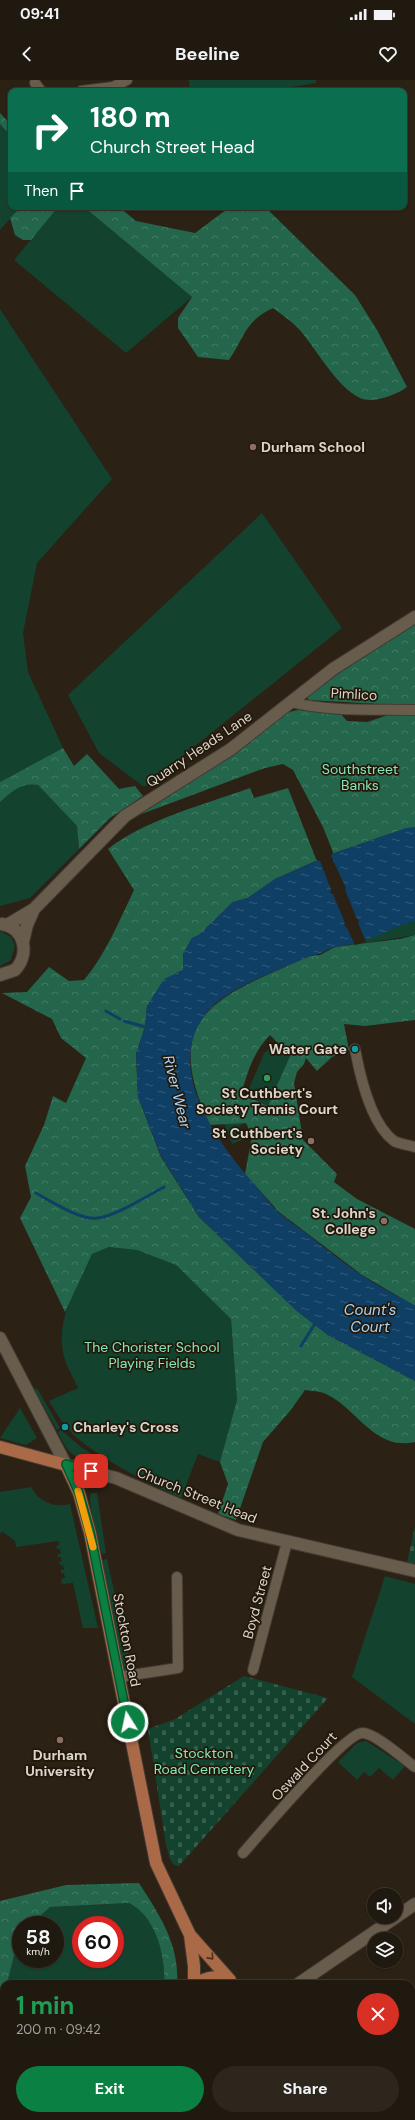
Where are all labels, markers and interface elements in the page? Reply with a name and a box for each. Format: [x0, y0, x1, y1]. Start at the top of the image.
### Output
text: 09:41 [20, 4, 59, 24]
text: Beeline [175, 42, 240, 66]
icon: back [16, 43, 38, 65]
icon: heart [377, 43, 399, 65]
text: 180 m [90, 99, 171, 136]
icon: right [24, 104, 76, 156]
text: Church Street Head [90, 135, 255, 159]
icon: arrive [66, 180, 88, 202]
text: Then [24, 181, 58, 201]
place label: Durham School [261, 438, 365, 456]
marker: Durham School [248, 442, 258, 452]
street label: Pimlico [330, 684, 378, 704]
street label: Quarry Heads Lane [143, 707, 255, 791]
park label: Southstreet Banks [322, 760, 398, 794]
place label: Water Gate [269, 1040, 347, 1058]
marker: Water Gate [350, 1044, 360, 1054]
water label: River Wear [158, 1053, 196, 1131]
marker: St Cuthbert's Society Tennis Court [262, 1073, 272, 1083]
place label: St Cuthbert's Society Tennis Court [196, 1084, 338, 1118]
place label: St Cuthbert's Society [212, 1124, 304, 1158]
marker: St Cuthbert's Society [306, 1136, 316, 1146]
place label: St. John's College [312, 1204, 376, 1238]
marker: St. John's College [379, 1216, 389, 1226]
water label: Count's Court [344, 1300, 396, 1337]
park label: The Chorister School Playing Fields [84, 1338, 220, 1372]
place label: Charley's Cross [73, 1418, 179, 1436]
marker: Charley's Cross [60, 1422, 70, 1432]
pin [74, 1454, 108, 1488]
icon: arrive [80, 1460, 102, 1482]
street label: Church Street Head [134, 1463, 260, 1527]
street label: Boyd Street [239, 1563, 275, 1641]
street label: Stockton Road [109, 1592, 145, 1688]
position arrow [107, 1701, 149, 1743]
street label: Oswald Court [267, 1728, 341, 1804]
marker: Durham University [55, 1735, 65, 1745]
park label: Stockton Road Cemetery [154, 1744, 255, 1778]
place label: Durham University [25, 1746, 95, 1780]
map controls [367, 1888, 403, 1968]
button: sound [367, 1888, 403, 1924]
speed limit sign: 60 [72, 1916, 124, 1968]
text: 58 [25, 1924, 51, 1950]
button: layers [367, 1932, 403, 1968]
text: km/h [26, 1945, 50, 1958]
one-way arrow [206, 1952, 213, 1960]
text: 1 min [16, 1990, 74, 2021]
button: close [357, 1993, 399, 2035]
text: 200 m · 09:42 [16, 2021, 101, 2038]
button: Exit [16, 2066, 204, 2112]
button: Share [212, 2066, 399, 2112]

